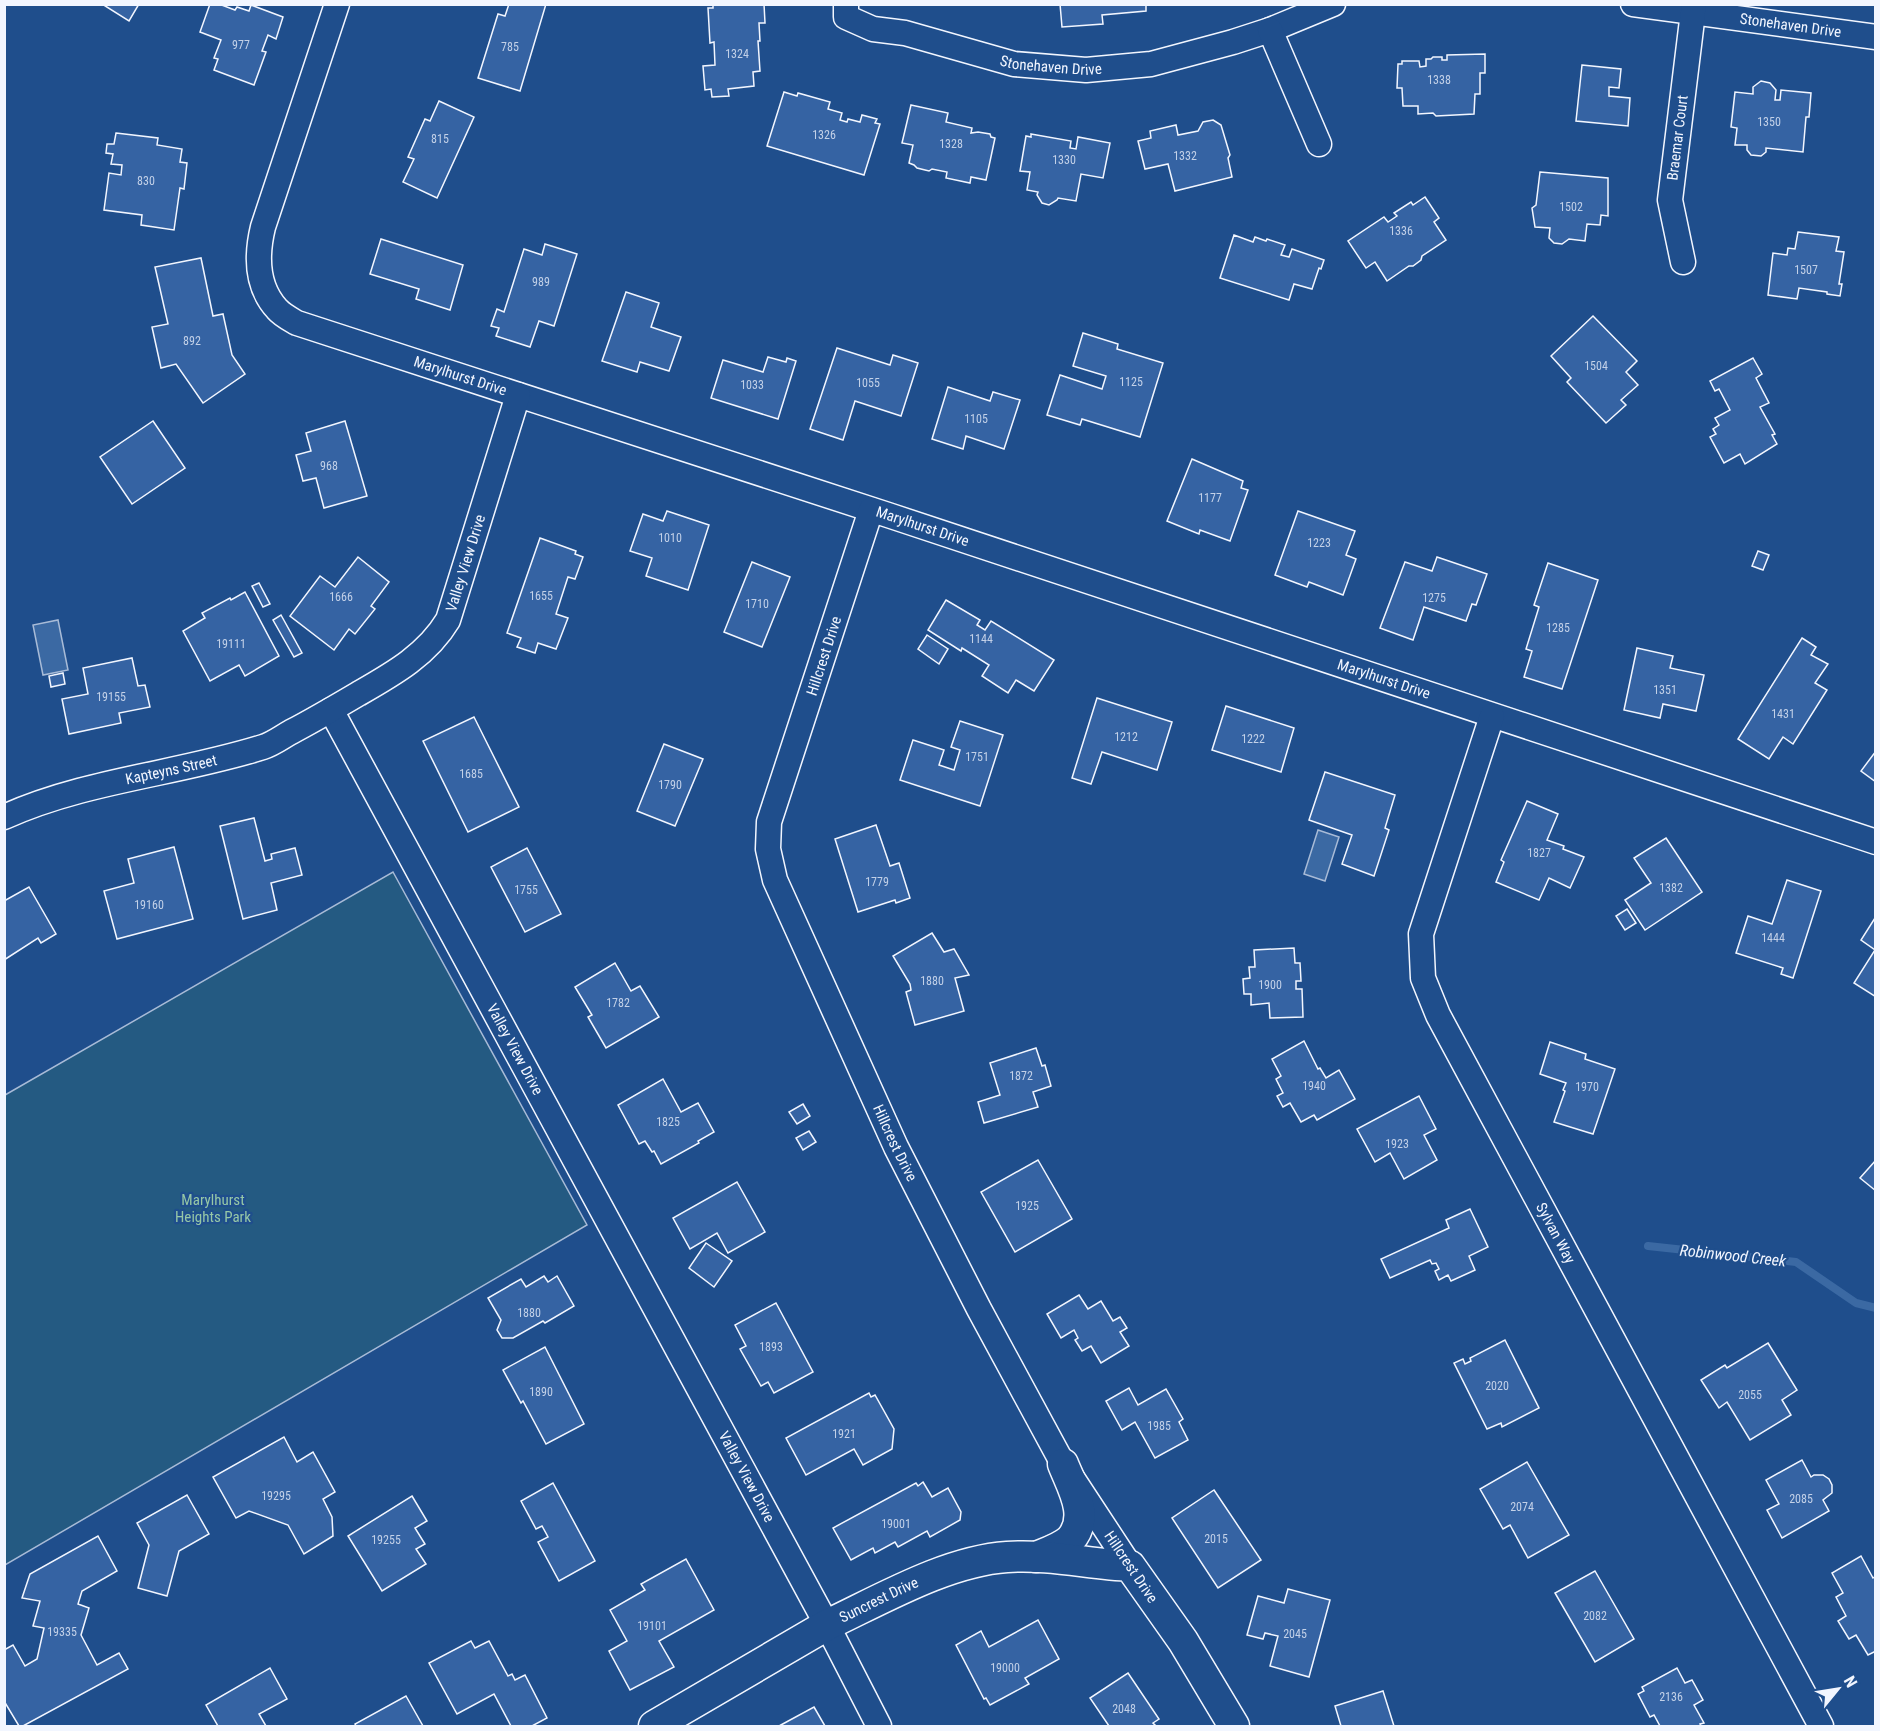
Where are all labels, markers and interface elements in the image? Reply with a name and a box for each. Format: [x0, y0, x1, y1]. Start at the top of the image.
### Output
street label: Stonehaven Drive [1739, 10, 1842, 41]
house number: 977 [232, 38, 250, 52]
house number: 785 [501, 40, 519, 54]
house number: 1324 [725, 47, 749, 61]
street label: Stonehaven Drive [998, 51, 1103, 79]
house number: 1338 [1427, 73, 1451, 87]
street label: Braemar Court [1663, 94, 1692, 182]
house number: 1350 [1757, 115, 1781, 129]
house number: 1326 [812, 128, 836, 142]
house number: 815 [431, 132, 449, 146]
house number: 1328 [939, 137, 963, 151]
house number: 1332 [1173, 149, 1197, 163]
house number: 1330 [1052, 153, 1076, 167]
house number: 830 [137, 174, 155, 188]
house number: 1502 [1559, 200, 1583, 214]
house number: 1336 [1389, 224, 1413, 238]
house number: 1507 [1794, 263, 1818, 277]
house number: 989 [532, 275, 550, 289]
house number: 892 [183, 334, 201, 348]
street label: Marylhurst Drive [412, 353, 509, 400]
house number: 1504 [1584, 359, 1608, 373]
house number: 1125 [1119, 375, 1143, 389]
house number: 1055 [856, 376, 880, 390]
house number: 1033 [740, 378, 764, 392]
house number: 1105 [964, 412, 988, 426]
house number: 968 [320, 459, 338, 473]
house number: 1177 [1198, 491, 1222, 505]
street label: Marylhurst Drive [874, 503, 971, 550]
street label: Valley View Drive [442, 512, 489, 614]
house number: 1010 [658, 531, 682, 545]
house number: 1223 [1307, 536, 1331, 550]
house number: 1655 [529, 589, 553, 603]
house number: 1666 [329, 590, 353, 604]
house number: 1275 [1422, 591, 1446, 605]
house number: 1710 [745, 597, 769, 611]
street label: Hillcrest Drive [803, 614, 845, 698]
house number: 1285 [1546, 621, 1570, 635]
house number: 1144 [969, 632, 993, 646]
house number: 19111 [216, 637, 246, 651]
street label: Marylhurst Drive [1335, 655, 1433, 703]
house number: 1351 [1653, 683, 1677, 697]
house number: 19155 [96, 690, 126, 704]
house number: 1431 [1771, 707, 1795, 721]
house number: 1212 [1114, 730, 1138, 744]
house number: 1222 [1241, 732, 1265, 746]
house number: 1751 [965, 750, 989, 764]
street label: Kapteyns Street [124, 751, 219, 789]
house number: 1685 [459, 767, 483, 781]
house number: 1790 [658, 778, 682, 792]
house number: 1827 [1527, 846, 1551, 860]
house number: 1779 [865, 875, 889, 889]
house number: 1382 [1659, 881, 1683, 895]
house number: 1755 [514, 883, 538, 897]
house number: 19160 [134, 898, 164, 912]
house number: 1444 [1761, 931, 1785, 945]
house number: 1880 [920, 974, 944, 988]
house number: 1900 [1258, 978, 1282, 992]
house number: 1782 [606, 996, 630, 1010]
street label: Valley View Drive [483, 1001, 547, 1098]
house number: 1872 [1009, 1069, 1033, 1083]
house number: 1940 [1302, 1079, 1326, 1093]
house number: 1970 [1575, 1080, 1599, 1094]
street label: Hillcrest Drive [869, 1102, 921, 1184]
house number: 1825 [656, 1115, 680, 1129]
house number: 1923 [1385, 1137, 1409, 1151]
park label: Marylhurst Heights Park [175, 1191, 251, 1226]
house number: 1925 [1015, 1199, 1039, 1213]
street label: Sylvan Way [1532, 1200, 1579, 1267]
water label: Robinwood Creek [1679, 1240, 1788, 1271]
house number: 1880 [517, 1306, 541, 1320]
house number: 1893 [759, 1340, 783, 1354]
house number: 2020 [1485, 1379, 1509, 1393]
house number: 1890 [529, 1385, 553, 1399]
house number: 2055 [1738, 1388, 1762, 1402]
house number: 1985 [1147, 1419, 1171, 1433]
house number: 1921 [832, 1427, 856, 1441]
street label: Valley View Drive [715, 1428, 779, 1525]
house number: 19295 [261, 1489, 291, 1503]
house number: 2085 [1789, 1492, 1813, 1506]
house number: 2074 [1510, 1500, 1534, 1514]
house number: 19001 [881, 1517, 911, 1531]
street label: Hillcrest Drive [1100, 1528, 1162, 1606]
house number: 2015 [1204, 1532, 1228, 1546]
house number: 19255 [371, 1533, 401, 1547]
street label: Suncrest Drive [836, 1573, 921, 1627]
house number: 2082 [1583, 1609, 1607, 1623]
house number: 19101 [637, 1619, 667, 1633]
house number: 19335 [47, 1625, 77, 1639]
house number: 2045 [1283, 1627, 1307, 1641]
north arrow [1808, 1659, 1868, 1719]
house number: 19000 [990, 1661, 1020, 1675]
text: N [1840, 1673, 1861, 1691]
house number: 2136 [1659, 1690, 1683, 1704]
house number: 2048 [1112, 1702, 1136, 1716]

